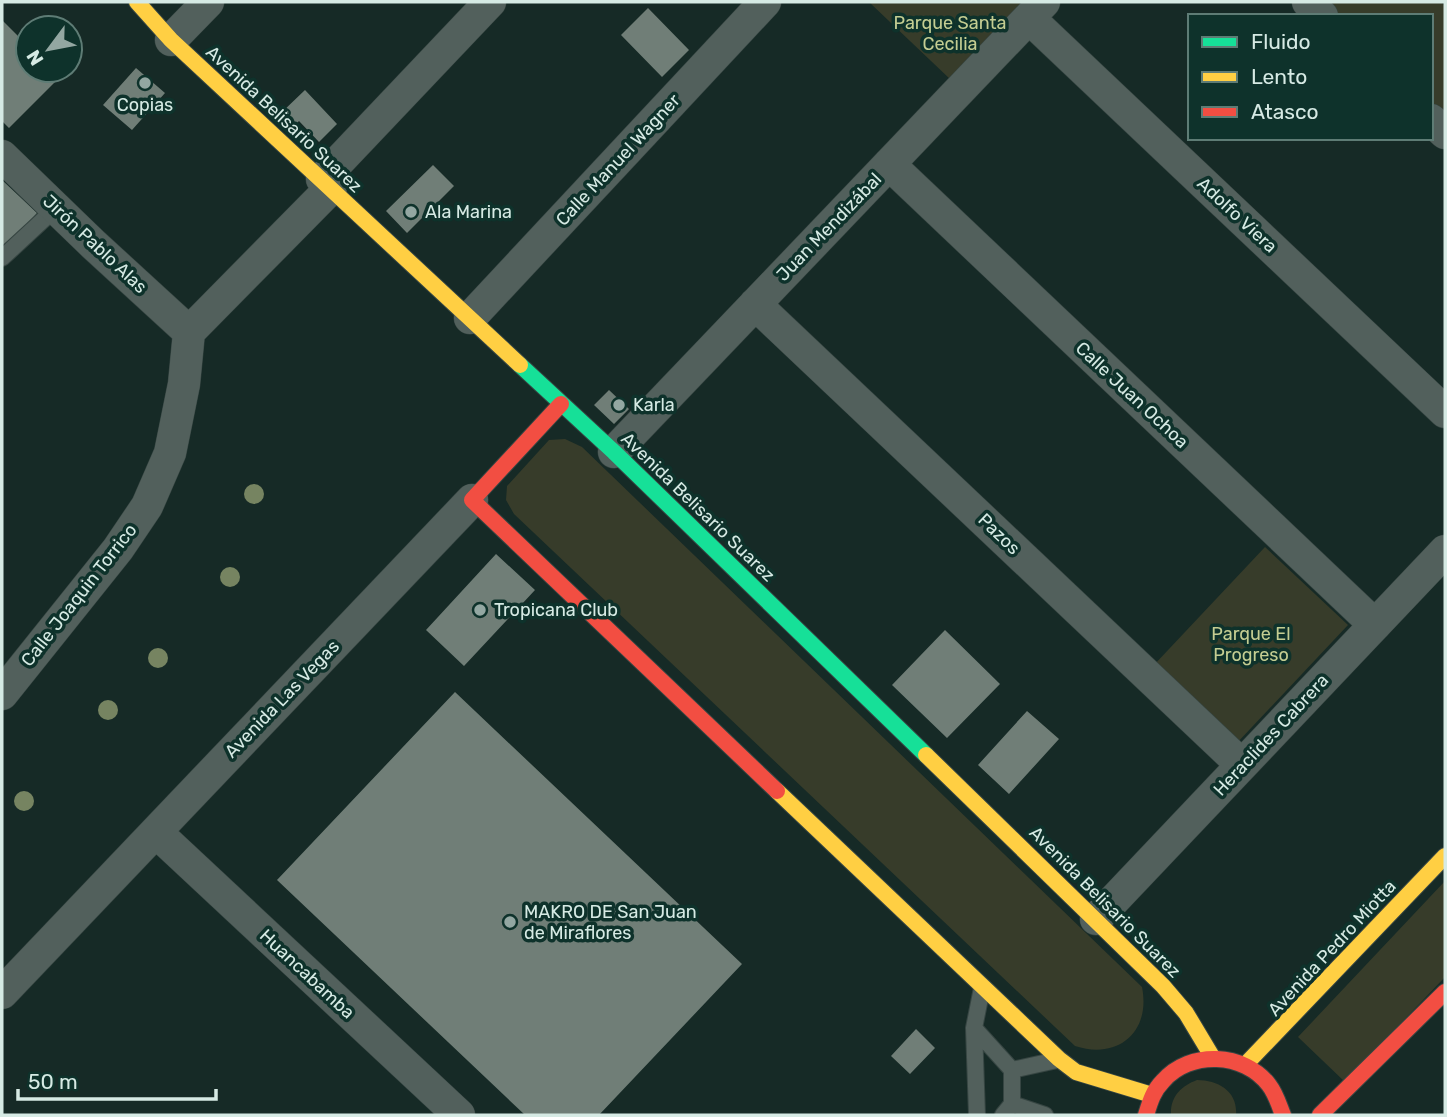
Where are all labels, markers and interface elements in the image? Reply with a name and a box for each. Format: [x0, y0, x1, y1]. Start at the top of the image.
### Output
park label: Parque Santa Cecilia [894, 12, 1006, 55]
north arrow [14, 14, 84, 84]
legend [1188, 14, 1433, 140]
text: Fluido [1251, 29, 1311, 54]
street label: Avenida Belisario Suarez [201, 41, 367, 197]
text: N [22, 46, 48, 70]
text: Lento [1251, 64, 1307, 89]
marker: Copias [137, 75, 153, 91]
street label: Calle Manuel Wagner [551, 89, 685, 230]
place label: Copias [117, 94, 173, 116]
text: Atasco [1251, 99, 1319, 124]
street label: Juan Mendizábal [772, 168, 886, 286]
street label: Adolfo Viera [1193, 172, 1281, 258]
street label: Jirón Pablo Alas [38, 190, 152, 298]
place label: Ala Marina [425, 201, 512, 223]
marker: Ala Marina [403, 204, 419, 220]
street label: Calle Juan Ochoa [1071, 337, 1193, 453]
place label: Karla [633, 394, 675, 416]
marker: Karla [611, 397, 627, 413]
street label: Avenida Belisario Suarez [617, 428, 779, 586]
street label: Pazos [973, 509, 1025, 559]
street label: Calle Joaquin Torrico [16, 519, 142, 671]
place label: Tropicana Club [494, 599, 618, 621]
marker: Tropicana Club [472, 602, 488, 618]
park label: Parque El Progreso [1211, 623, 1291, 666]
street label: Avenida Las Vegas [220, 635, 344, 763]
street label: Heraclides Cabrera [1209, 669, 1333, 801]
street label: Avenida Belisario Suarez [1025, 822, 1185, 982]
street label: Avenida Pedro Miotta [1263, 875, 1401, 1021]
place label: MAKRO DE San Juan de Miraflores [524, 901, 697, 944]
marker: MAKRO DE San Juan de Miraflores [502, 914, 518, 930]
street label: Huancabamba [255, 924, 359, 1024]
scale bar [18, 1058, 215, 1102]
text: 50 m [28, 1069, 78, 1094]

